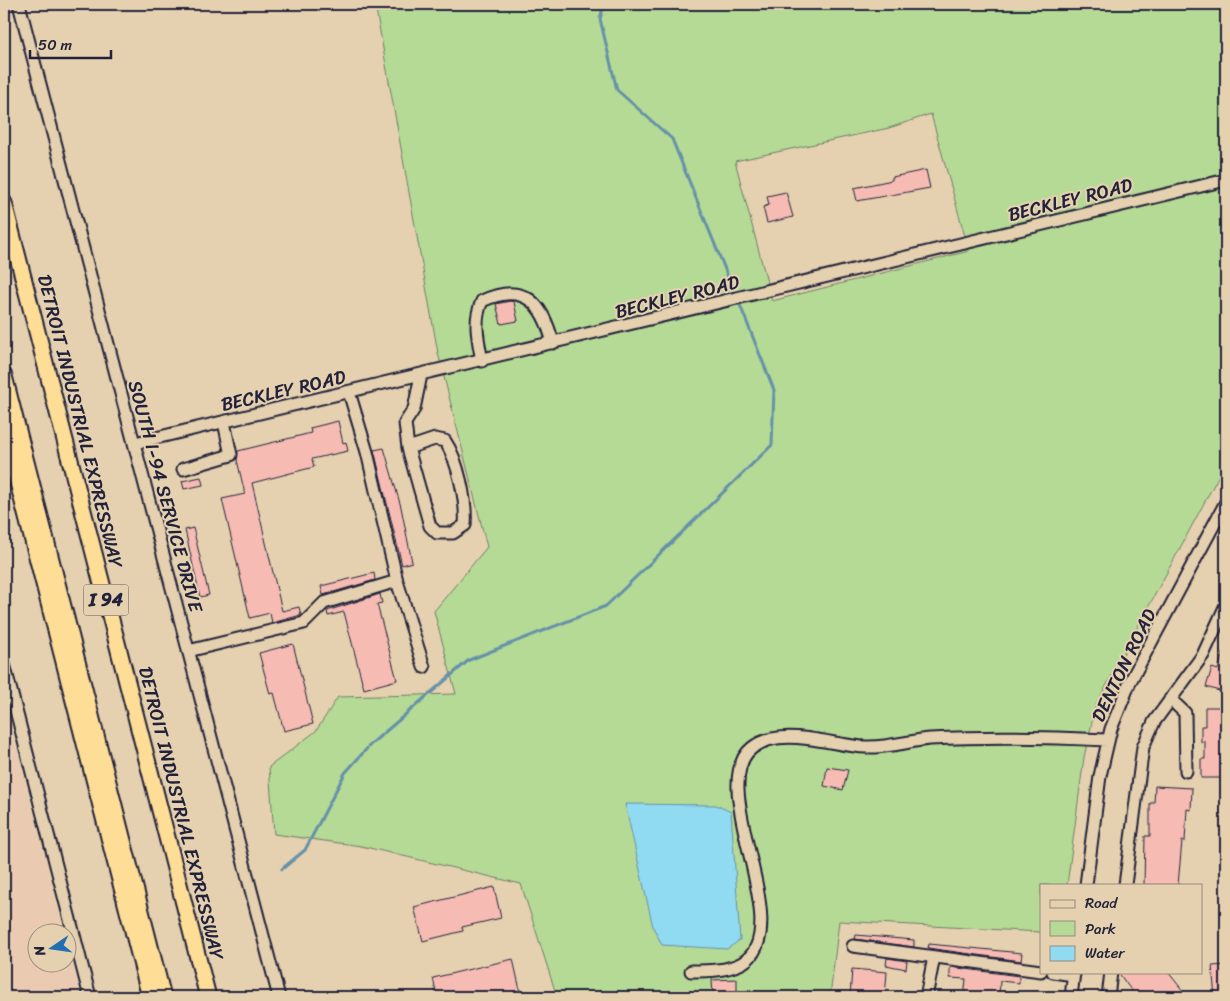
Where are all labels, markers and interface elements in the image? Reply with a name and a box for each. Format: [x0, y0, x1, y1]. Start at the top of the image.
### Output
scale bar [30, 28, 111, 60]
text: 50 m [38, 32, 73, 58]
street label: BECKLEY ROAD [1004, 168, 1136, 231]
street label: BECKLEY ROAD [611, 265, 743, 328]
street label: DETROIT INDUSTRIAL EXPRESSWAY [28, 271, 133, 573]
street label: BECKLEY ROAD [217, 360, 349, 421]
street label: SOUTH I-94 SERVICE DRIVE [119, 377, 213, 617]
road number: I 94 [84, 584, 128, 616]
street label: DENTON ROAD [1082, 602, 1165, 728]
street label: DETROIT INDUSTRIAL EXPRESSWAY [129, 663, 234, 965]
legend [1040, 884, 1202, 974]
text: Road [1085, 890, 1118, 916]
text: Park [1085, 916, 1116, 942]
north arrow [28, 924, 78, 974]
text: Water [1085, 940, 1125, 966]
text: N [26, 943, 53, 959]

